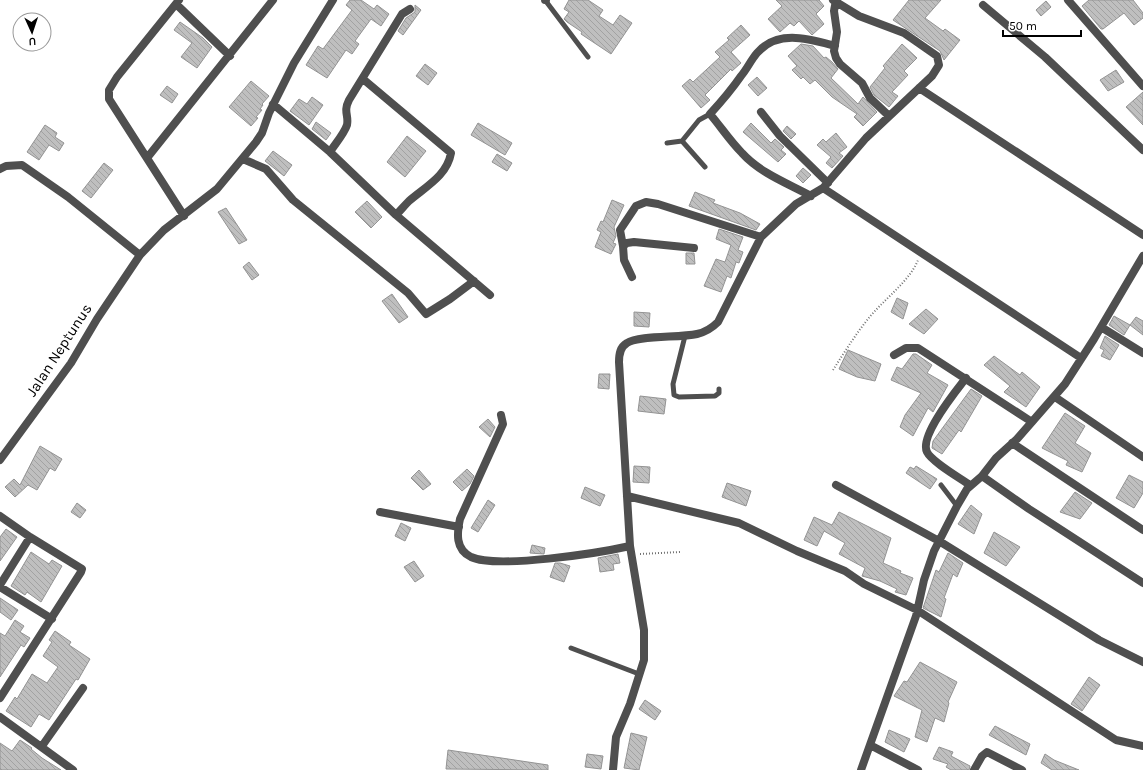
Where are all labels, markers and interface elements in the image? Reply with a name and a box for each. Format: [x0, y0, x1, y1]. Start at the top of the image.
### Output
north arrow [12, 12, 52, 52]
scale bar [1003, 12, 1081, 38]
text: 50 m [1009, 19, 1037, 33]
text: U [28, 35, 37, 48]
street label: Jalan Neptunus [22, 300, 96, 400]

